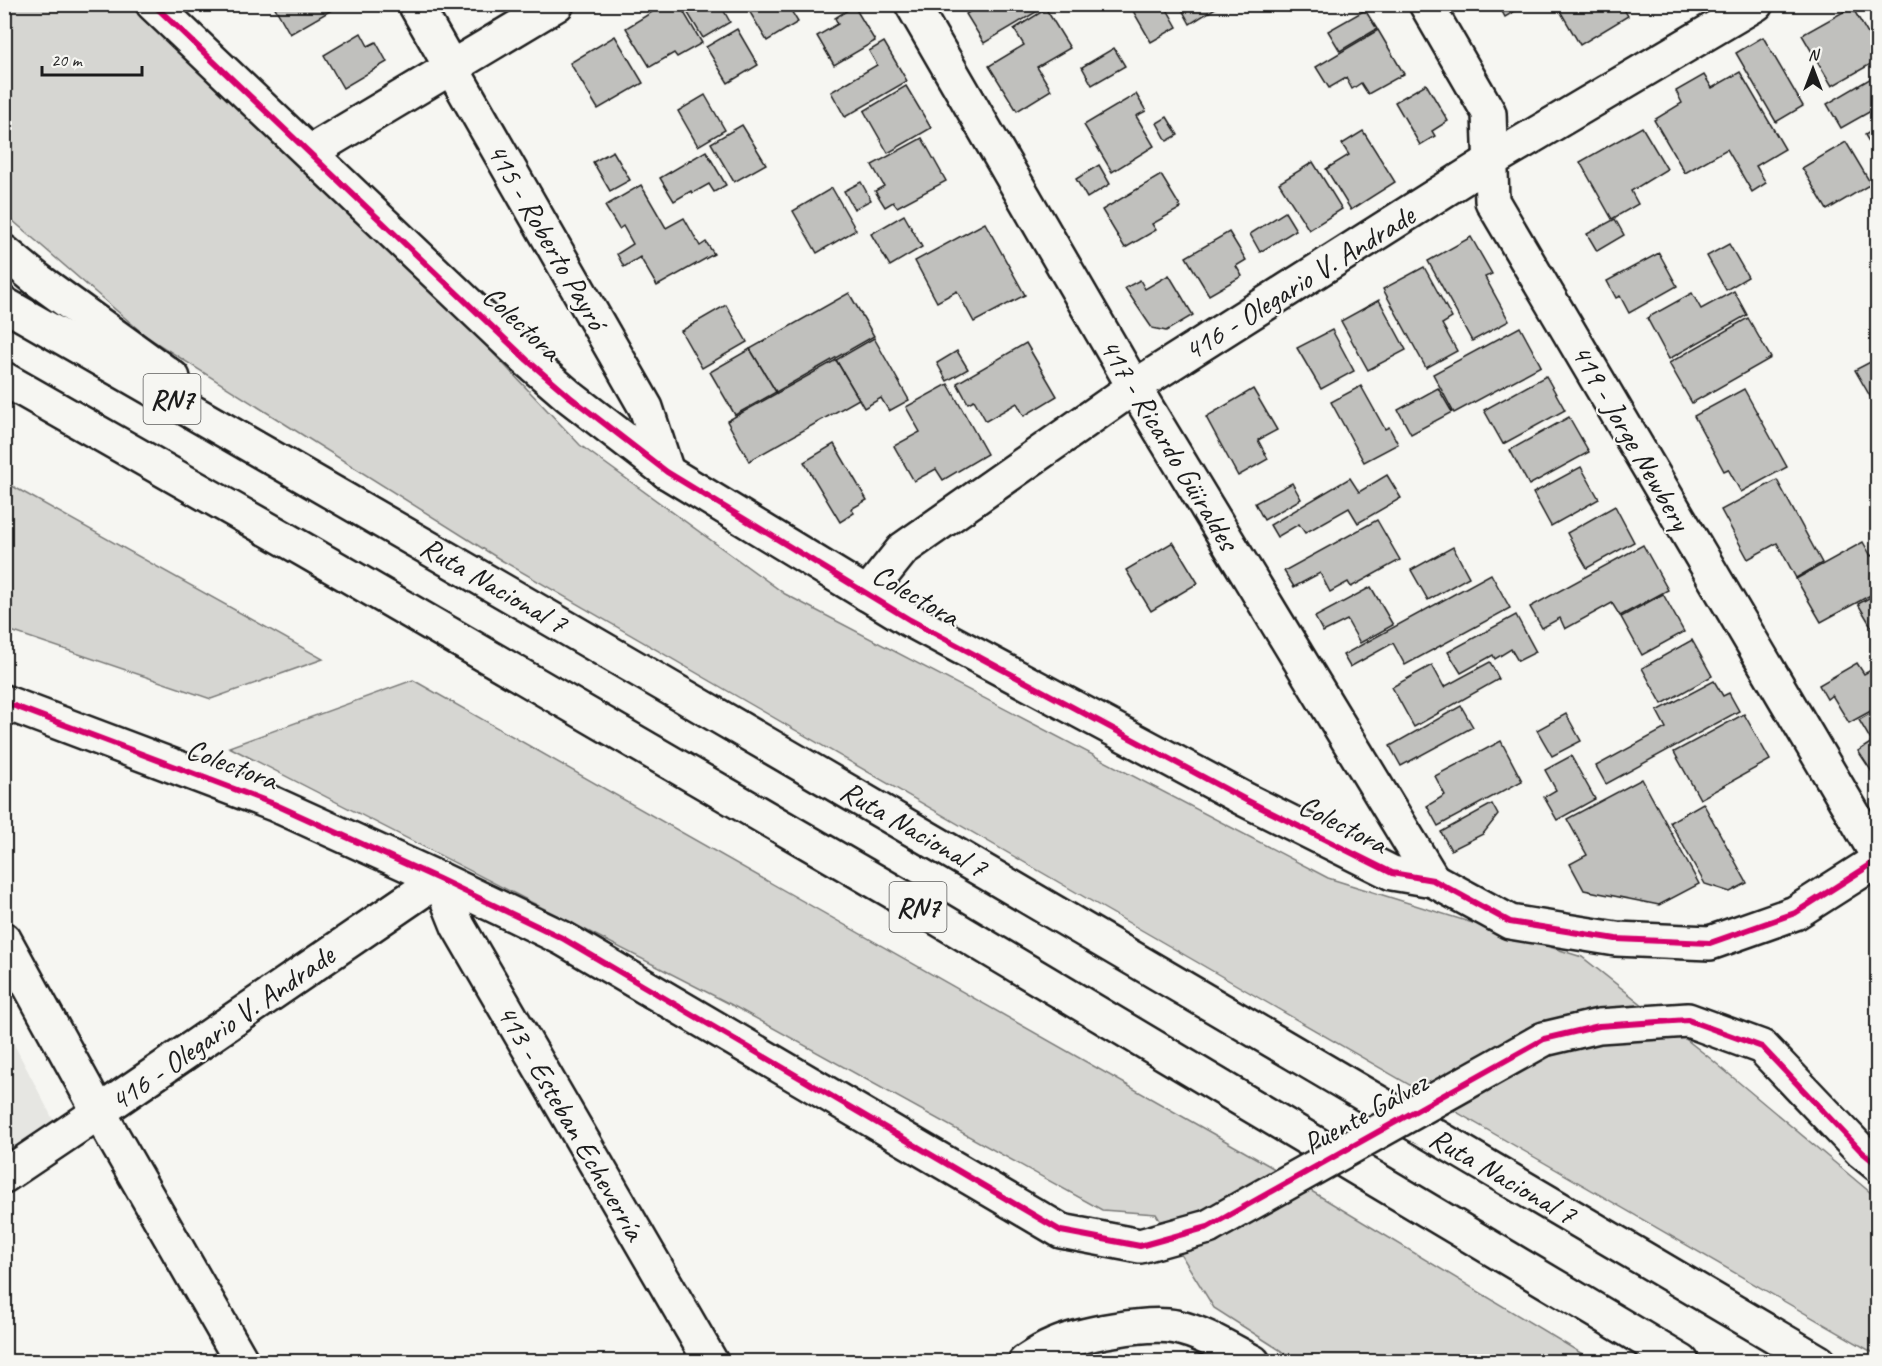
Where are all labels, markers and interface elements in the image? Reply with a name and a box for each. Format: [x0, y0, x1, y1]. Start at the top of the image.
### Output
scale bar [42, 39, 142, 77]
north arrow [1783, 39, 1843, 99]
text: N [1808, 45, 1821, 65]
text: 20 m [51, 49, 84, 71]
street label: 415 - Roberto Payró [478, 136, 618, 340]
street label: 416 - Olegario V. Andrade [1176, 195, 1424, 369]
street label: Colectora [475, 277, 571, 370]
street label: 417 - Ricardo Güiraldes [1091, 331, 1249, 559]
street label: 419 - Jorge Newbery [1562, 337, 1701, 539]
road number: RN7 [144, 374, 201, 424]
street label: Ruta Nacional 7 [414, 528, 575, 643]
street label: Colectora [866, 555, 968, 636]
street label: Colectora [181, 729, 285, 799]
street label: Ruta Nacional 7 [834, 772, 995, 887]
street label: Colectora [1292, 786, 1395, 863]
road number: RN7 [890, 882, 946, 932]
street label: 416 - Olegario V. Andrade [102, 935, 343, 1120]
street label: 413 - Esteban Echeverría [488, 997, 655, 1248]
street label: Puente Gálvez [1296, 1063, 1435, 1163]
street label: Ruta Nacional 7 [1423, 1119, 1584, 1234]

